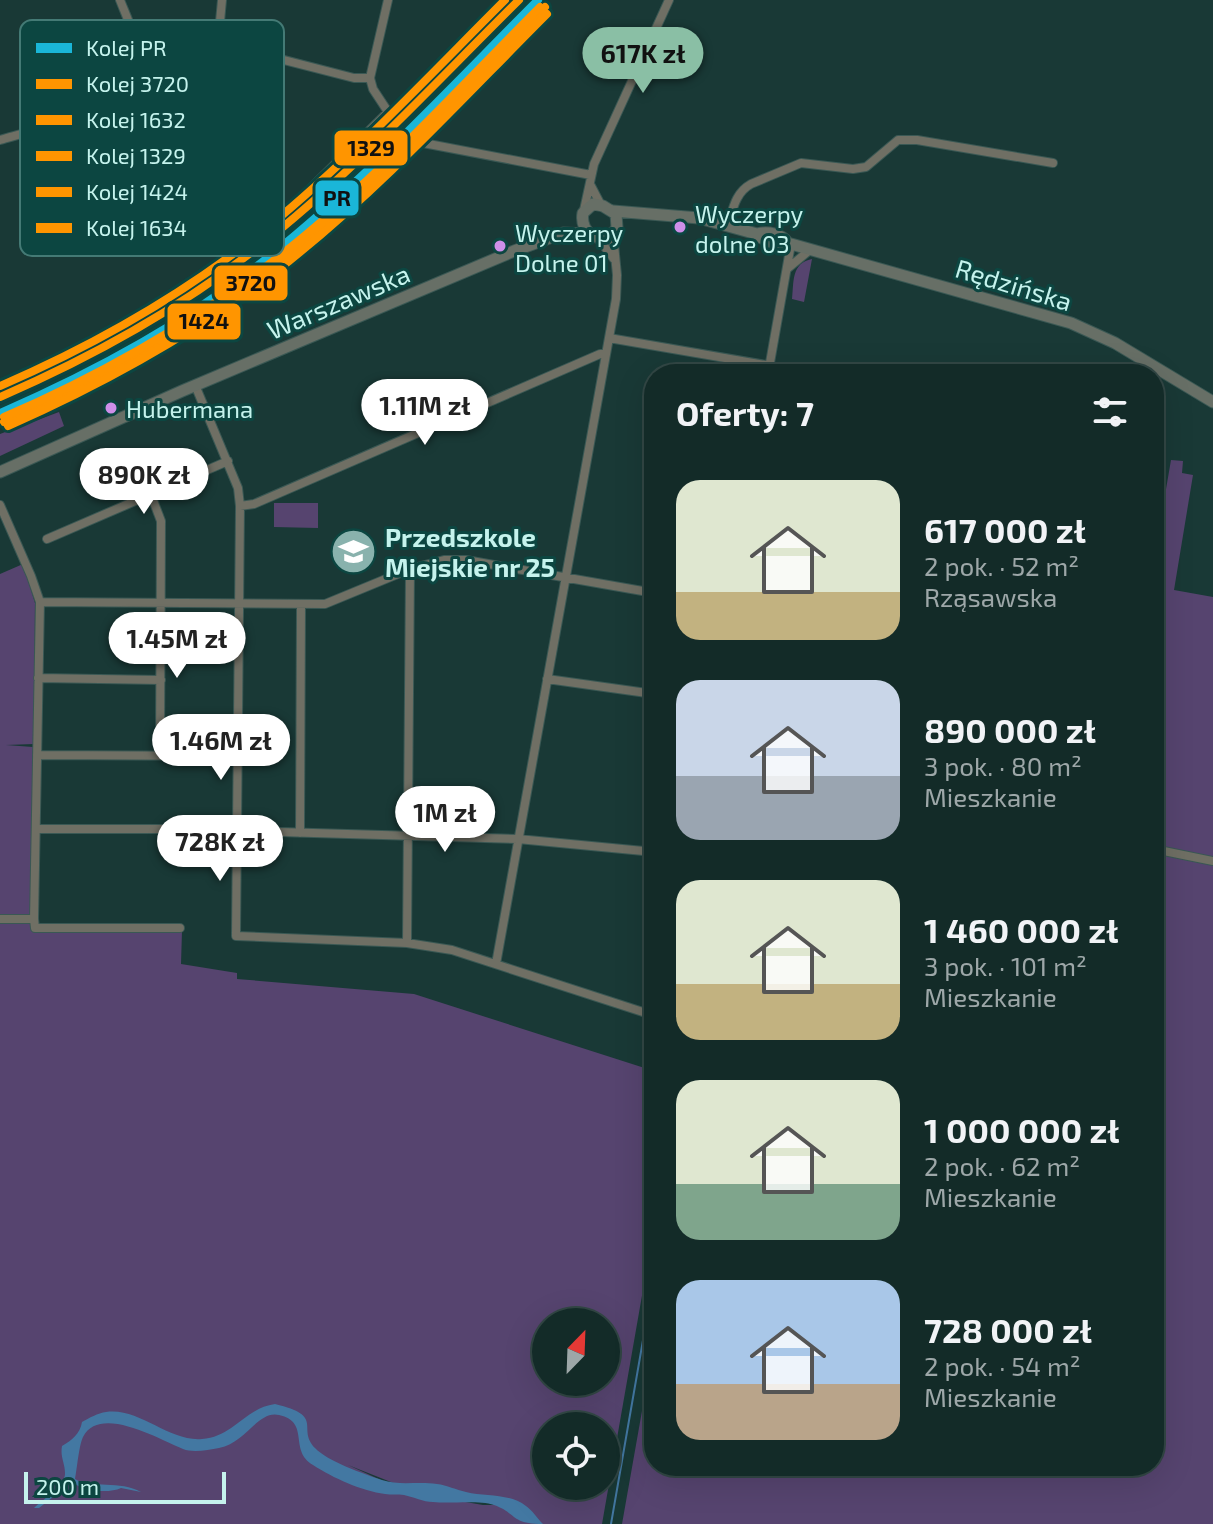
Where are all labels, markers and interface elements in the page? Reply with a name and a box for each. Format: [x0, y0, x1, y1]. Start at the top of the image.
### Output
legend [20, 20, 284, 256]
pin: 617K zł [569, 27, 717, 95]
text: Kolej PR [86, 34, 167, 61]
text: 617K zł [600, 37, 686, 68]
text: Kolej 3720 [86, 70, 189, 97]
text: Kolej 1632 [86, 106, 186, 133]
line badge: 1329 [333, 129, 409, 167]
text: 1329 [347, 134, 395, 160]
text: Kolej 1329 [86, 142, 186, 169]
text: Kolej 1424 [86, 178, 188, 205]
line badge: PR [314, 179, 360, 217]
text: PR [323, 184, 351, 210]
place label: Wyczerpy dolne 03 [695, 199, 804, 258]
text: Kolej 1634 [86, 214, 187, 241]
place label: Wyczerpy Dolne 01 [515, 218, 624, 277]
marker: Wyczerpy dolne 03 [672, 219, 688, 235]
marker: Wyczerpy Dolne 01 [492, 238, 508, 254]
street label: Rędzińska [952, 252, 1076, 316]
street label: Warszawska [262, 257, 414, 345]
line badge: 3720 [213, 264, 289, 302]
text: 3720 [226, 269, 276, 295]
line badge: 1424 [166, 302, 242, 341]
text: 1424 [179, 307, 229, 333]
pin: 1.11M zł [342, 379, 508, 447]
text: 1.11M zł [379, 389, 471, 420]
icon: filters [1088, 390, 1132, 434]
text: Oferty: 7 [676, 392, 814, 433]
place label: Hubermana [126, 394, 253, 423]
marker: Hubermana [103, 400, 119, 416]
pin: 890K zł [70, 448, 218, 516]
text: 890K zł [98, 458, 190, 489]
text: 617 000 zł [924, 509, 1086, 550]
icon: home [740, 512, 836, 608]
place label: Przedszkole Miejskie nr 25 [385, 521, 555, 582]
school or university icon: Przedszkole Miejskie nr 25 [330, 527, 378, 575]
text: 2 pok. · 52 m² [924, 550, 1079, 581]
text: Rząsawska [924, 581, 1057, 612]
pin: 1.45M zł [94, 612, 260, 680]
text: 1.45M zł [127, 622, 227, 653]
text: 890 000 zł [924, 709, 1096, 750]
icon: home [740, 712, 836, 808]
pin: 1.46M zł [138, 714, 304, 782]
text: 1.46M zł [170, 724, 272, 755]
text: 3 pok. · 80 m² [924, 750, 1082, 781]
text: Mieszkanie [924, 781, 1057, 812]
pin: 1M zł [389, 786, 501, 854]
text: 1M zł [413, 796, 477, 827]
pin: 728K zł [146, 815, 294, 883]
text: 728K zł [175, 825, 265, 856]
text: 1 460 000 zł [924, 909, 1118, 950]
icon: home [740, 912, 836, 1008]
text: 3 pok. · 101 m² [924, 950, 1087, 981]
text: Mieszkanie [924, 981, 1057, 1012]
text: 1 000 000 zł [924, 1109, 1120, 1150]
icon: home [740, 1112, 836, 1208]
text: 2 pok. · 62 m² [924, 1150, 1080, 1181]
text: Mieszkanie [924, 1181, 1057, 1212]
north arrow [532, 1308, 620, 1396]
map controls [532, 1308, 620, 1500]
text: 728 000 zł [924, 1309, 1092, 1350]
icon: home [740, 1312, 836, 1408]
text: 2 pok. · 54 m² [924, 1350, 1080, 1381]
text: Mieszkanie [924, 1381, 1057, 1412]
button: locate [532, 1412, 620, 1500]
scale bar [24, 1468, 226, 1504]
text: 200 m [36, 1473, 99, 1499]

